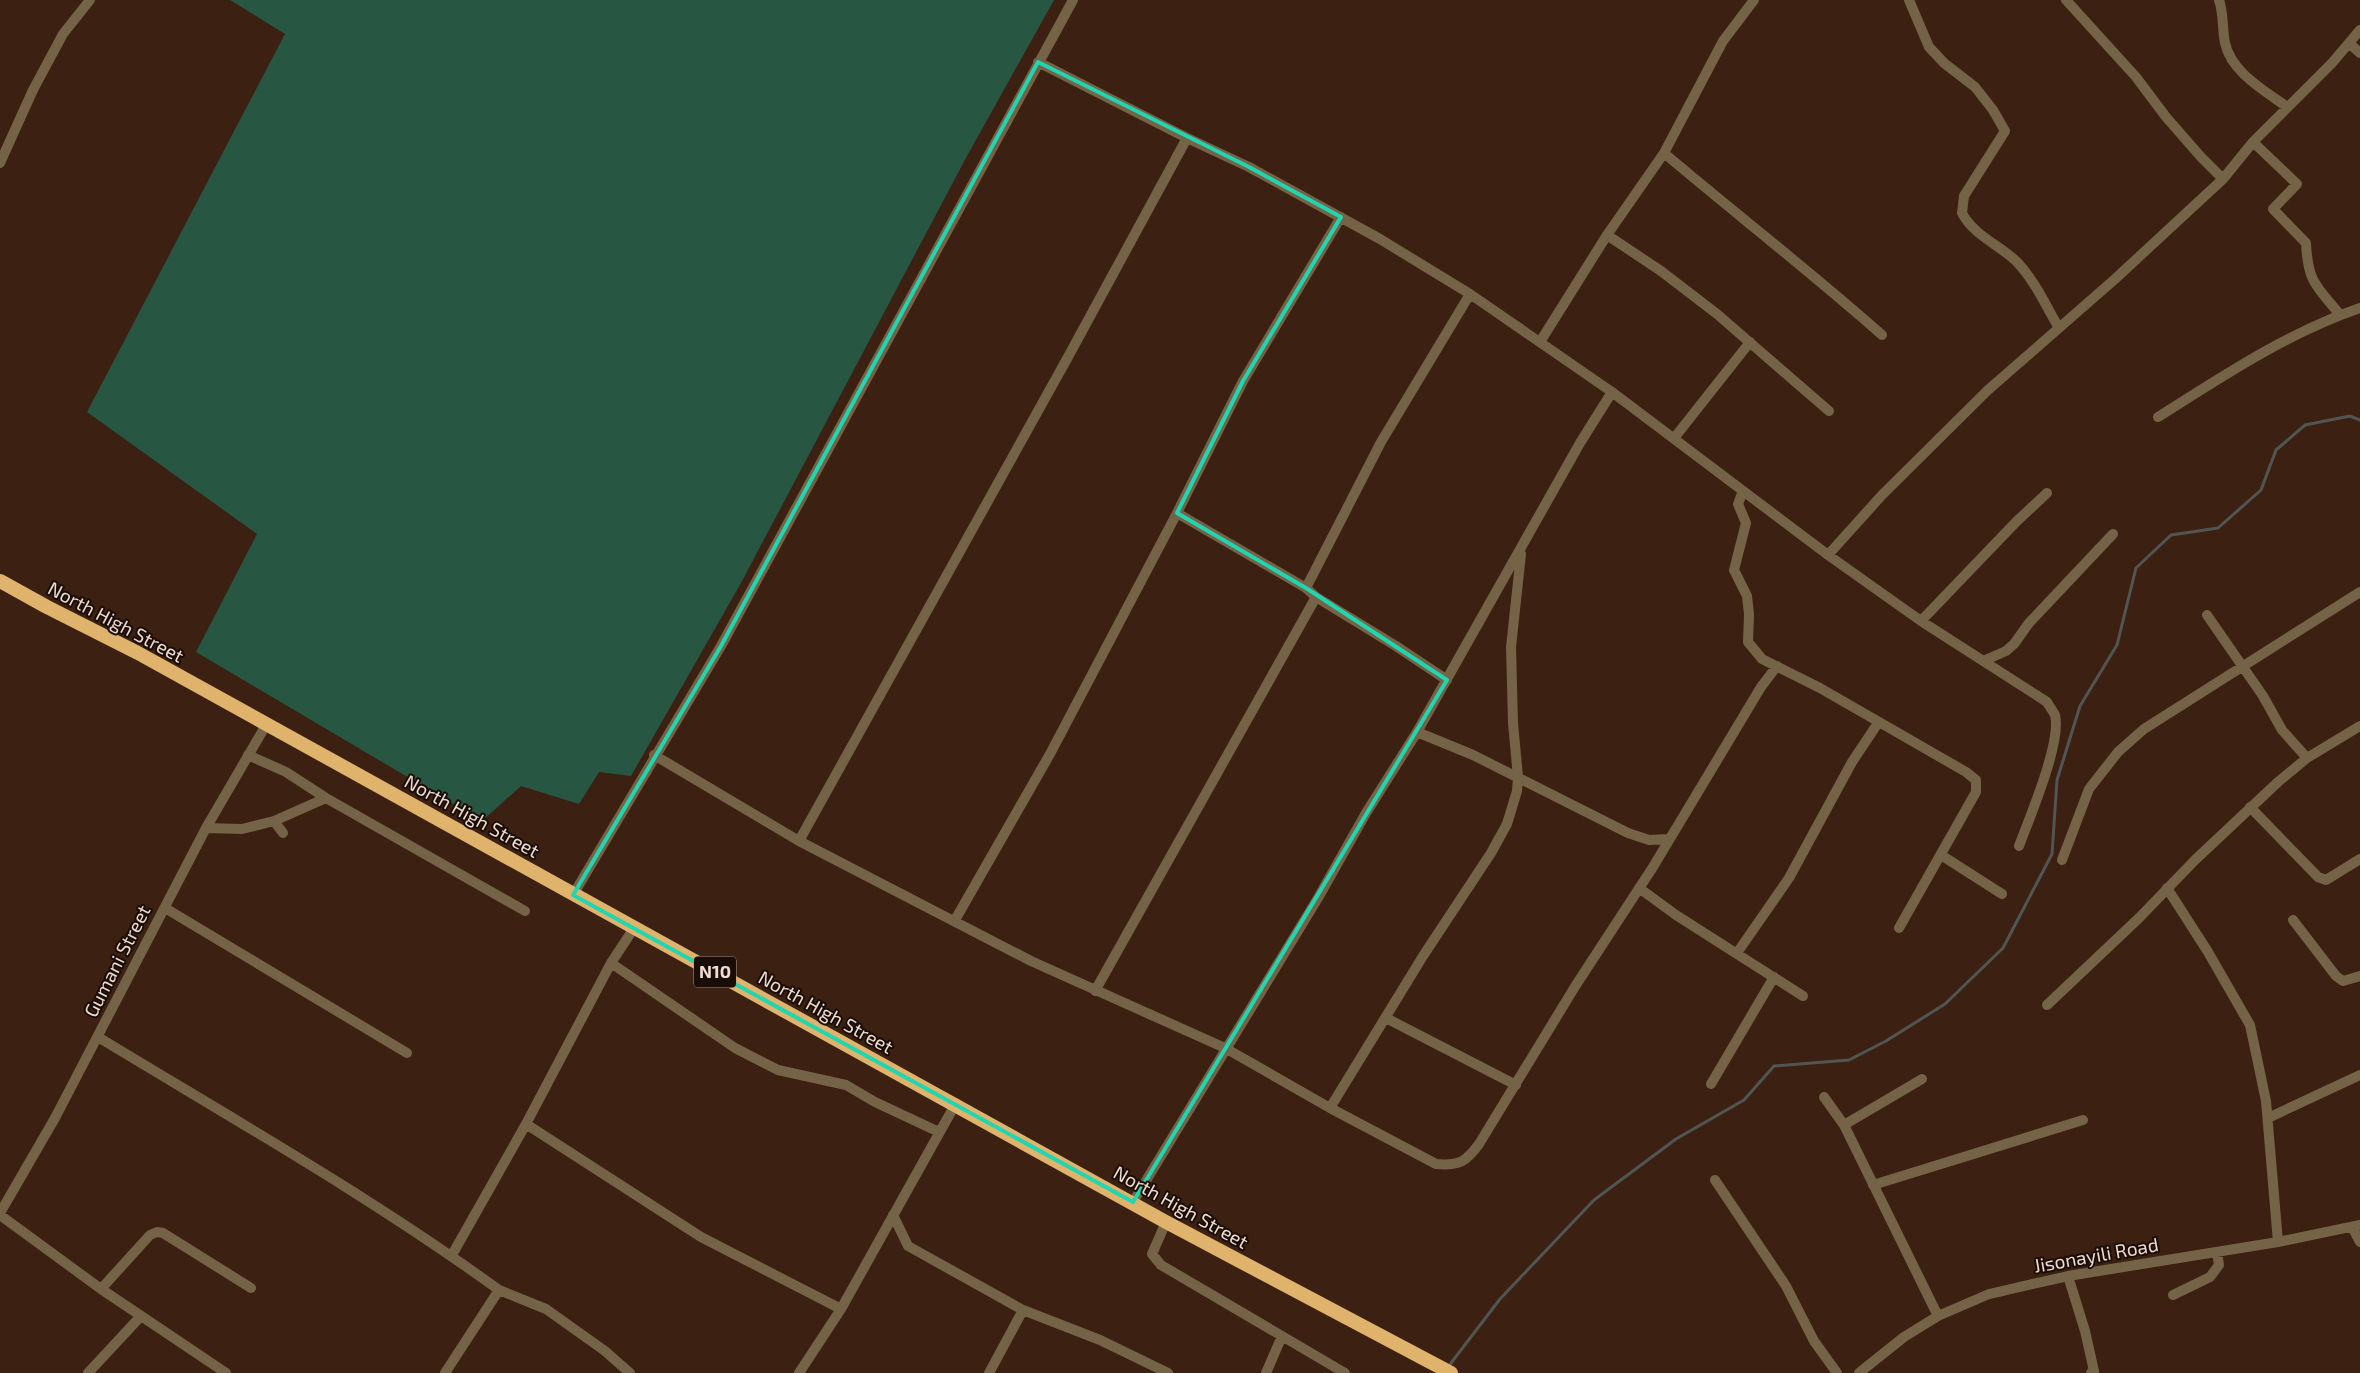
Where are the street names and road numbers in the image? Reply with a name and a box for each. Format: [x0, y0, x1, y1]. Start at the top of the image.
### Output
street label: North High Street [44, 576, 188, 667]
street label: North High Street [401, 769, 544, 862]
street label: Gumani Street [78, 901, 155, 1021]
road number: N10 [694, 956, 736, 988]
street label: North High Street [755, 965, 898, 1058]
street label: North High Street [1110, 1160, 1253, 1253]
street label: Jisonayili Road [2032, 1232, 2160, 1277]

